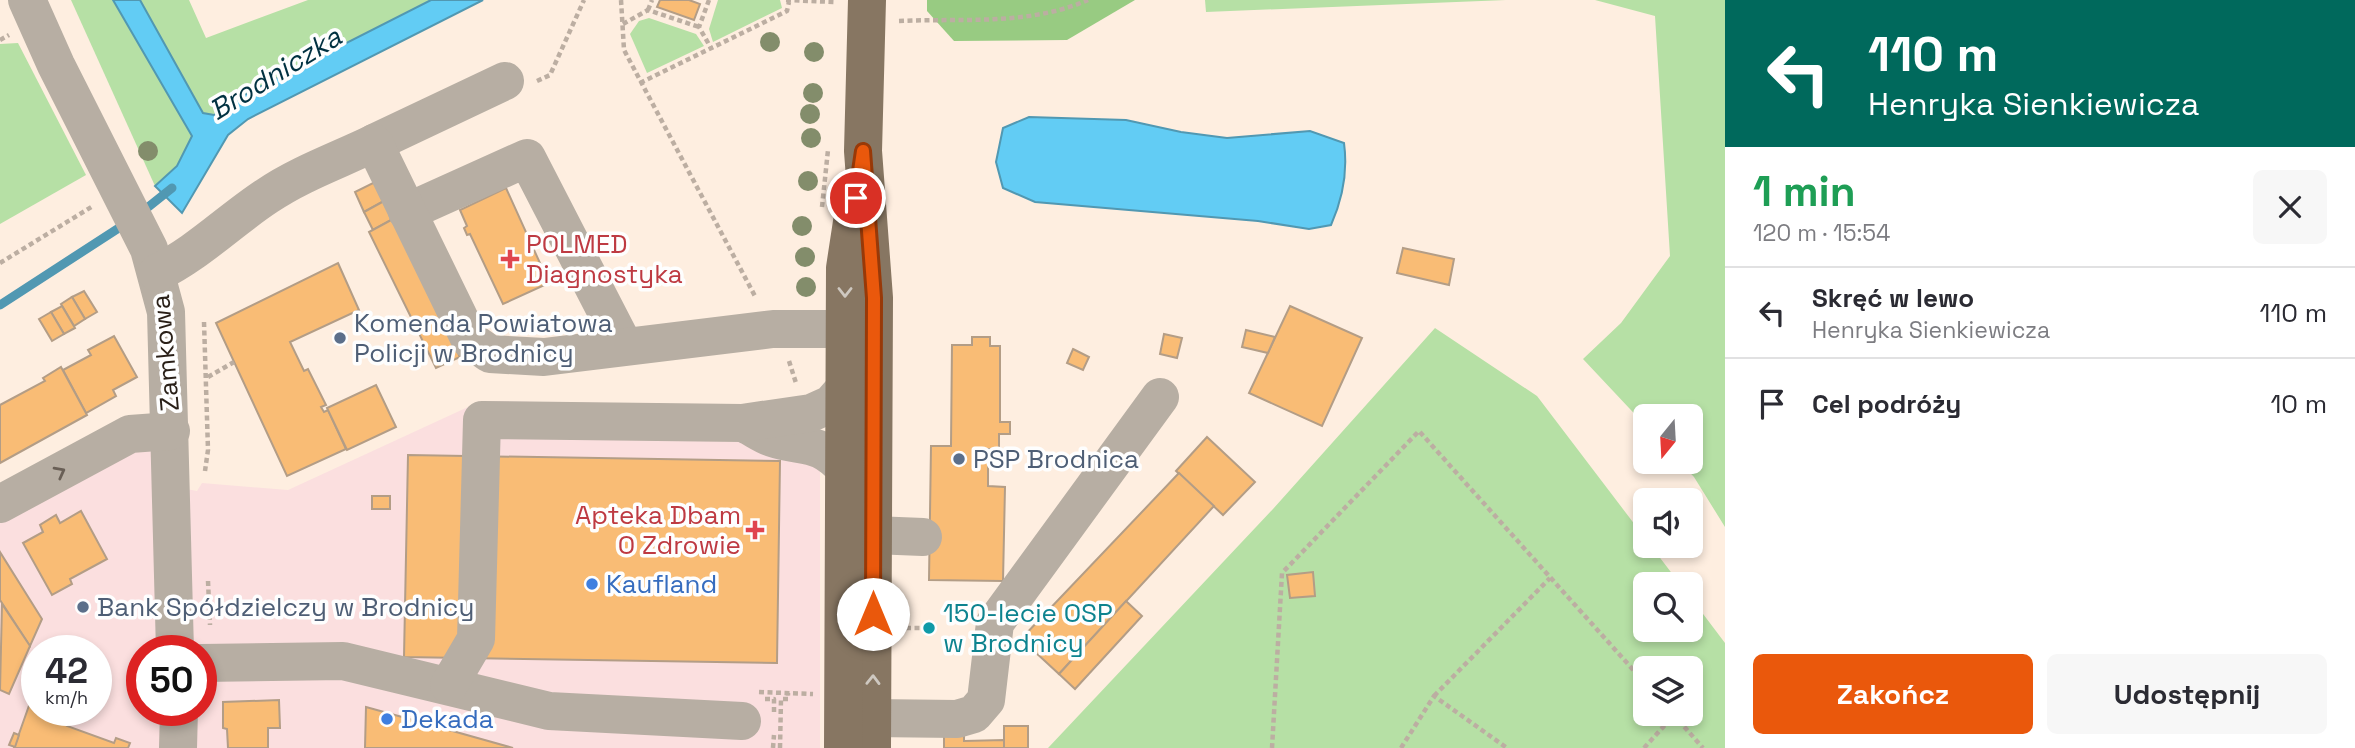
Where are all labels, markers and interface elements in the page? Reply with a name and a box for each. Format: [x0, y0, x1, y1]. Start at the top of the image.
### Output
water label: Brodniczka [202, 18, 349, 128]
text: 110 m [1868, 23, 1998, 85]
icon: left [1753, 28, 1844, 119]
text: Henryka Sienkiewicza [1868, 84, 2199, 124]
text: 1 min [1753, 165, 1856, 218]
pin [826, 168, 886, 228]
button: close [2253, 170, 2327, 244]
icon: arrive [837, 179, 875, 217]
text: 120 m · 15:54 [1753, 218, 1890, 248]
place label: POLMED Diagnostyka [526, 227, 683, 291]
marker: POLMED Diagnostyka [500, 249, 520, 269]
text: Skręć w lewo [1812, 281, 1974, 315]
one-way arrow [837, 287, 853, 297]
street label: Zamkowa [143, 293, 187, 413]
icon: left [1753, 294, 1791, 332]
text: 110 m [2260, 296, 2327, 330]
place label: Komenda Powiatowa Policji w Brodnicy [354, 306, 613, 370]
text: Henryka Sienkiewicza [1812, 315, 2050, 345]
marker: Komenda Powiatowa Policji w Brodnicy [332, 330, 348, 346]
icon: arrive [1753, 385, 1791, 423]
text: Cel podróży [1812, 387, 1961, 421]
text: 10 m [2270, 387, 2327, 421]
north arrow [1633, 404, 1703, 474]
map controls [1633, 404, 1703, 726]
place label: PSP Brodnica [973, 442, 1139, 476]
marker: PSP Brodnica [951, 451, 967, 467]
one-way arrow [53, 467, 65, 480]
button: sound [1633, 488, 1703, 558]
place label: Apteka Dbam O Zdrowie [575, 498, 741, 562]
marker: Apteka Dbam O Zdrowie [747, 522, 763, 538]
place label: Kaufland [606, 567, 717, 601]
button: search [1633, 572, 1703, 642]
marker: Kaufland [584, 576, 600, 592]
position arrow [836, 577, 910, 651]
place label: Bank Spółdzielczy w Brodnicy [97, 590, 474, 624]
place label: 150-lecie OSP w Brodnicy [943, 596, 1113, 660]
marker: Bank Spółdzielczy w Brodnicy [75, 599, 91, 615]
marker: 150-lecie OSP w Brodnicy [921, 620, 937, 636]
speed limit sign: 50 [126, 635, 217, 726]
text: 42 [45, 649, 88, 693]
button: Zakończ [1753, 654, 2033, 734]
button: Udostępnij [2047, 654, 2327, 734]
button: layers [1633, 656, 1703, 726]
one-way arrow [865, 674, 881, 685]
text: km/h [45, 686, 88, 709]
place label: Dekada [401, 702, 494, 736]
marker: Dekada [379, 711, 395, 727]

